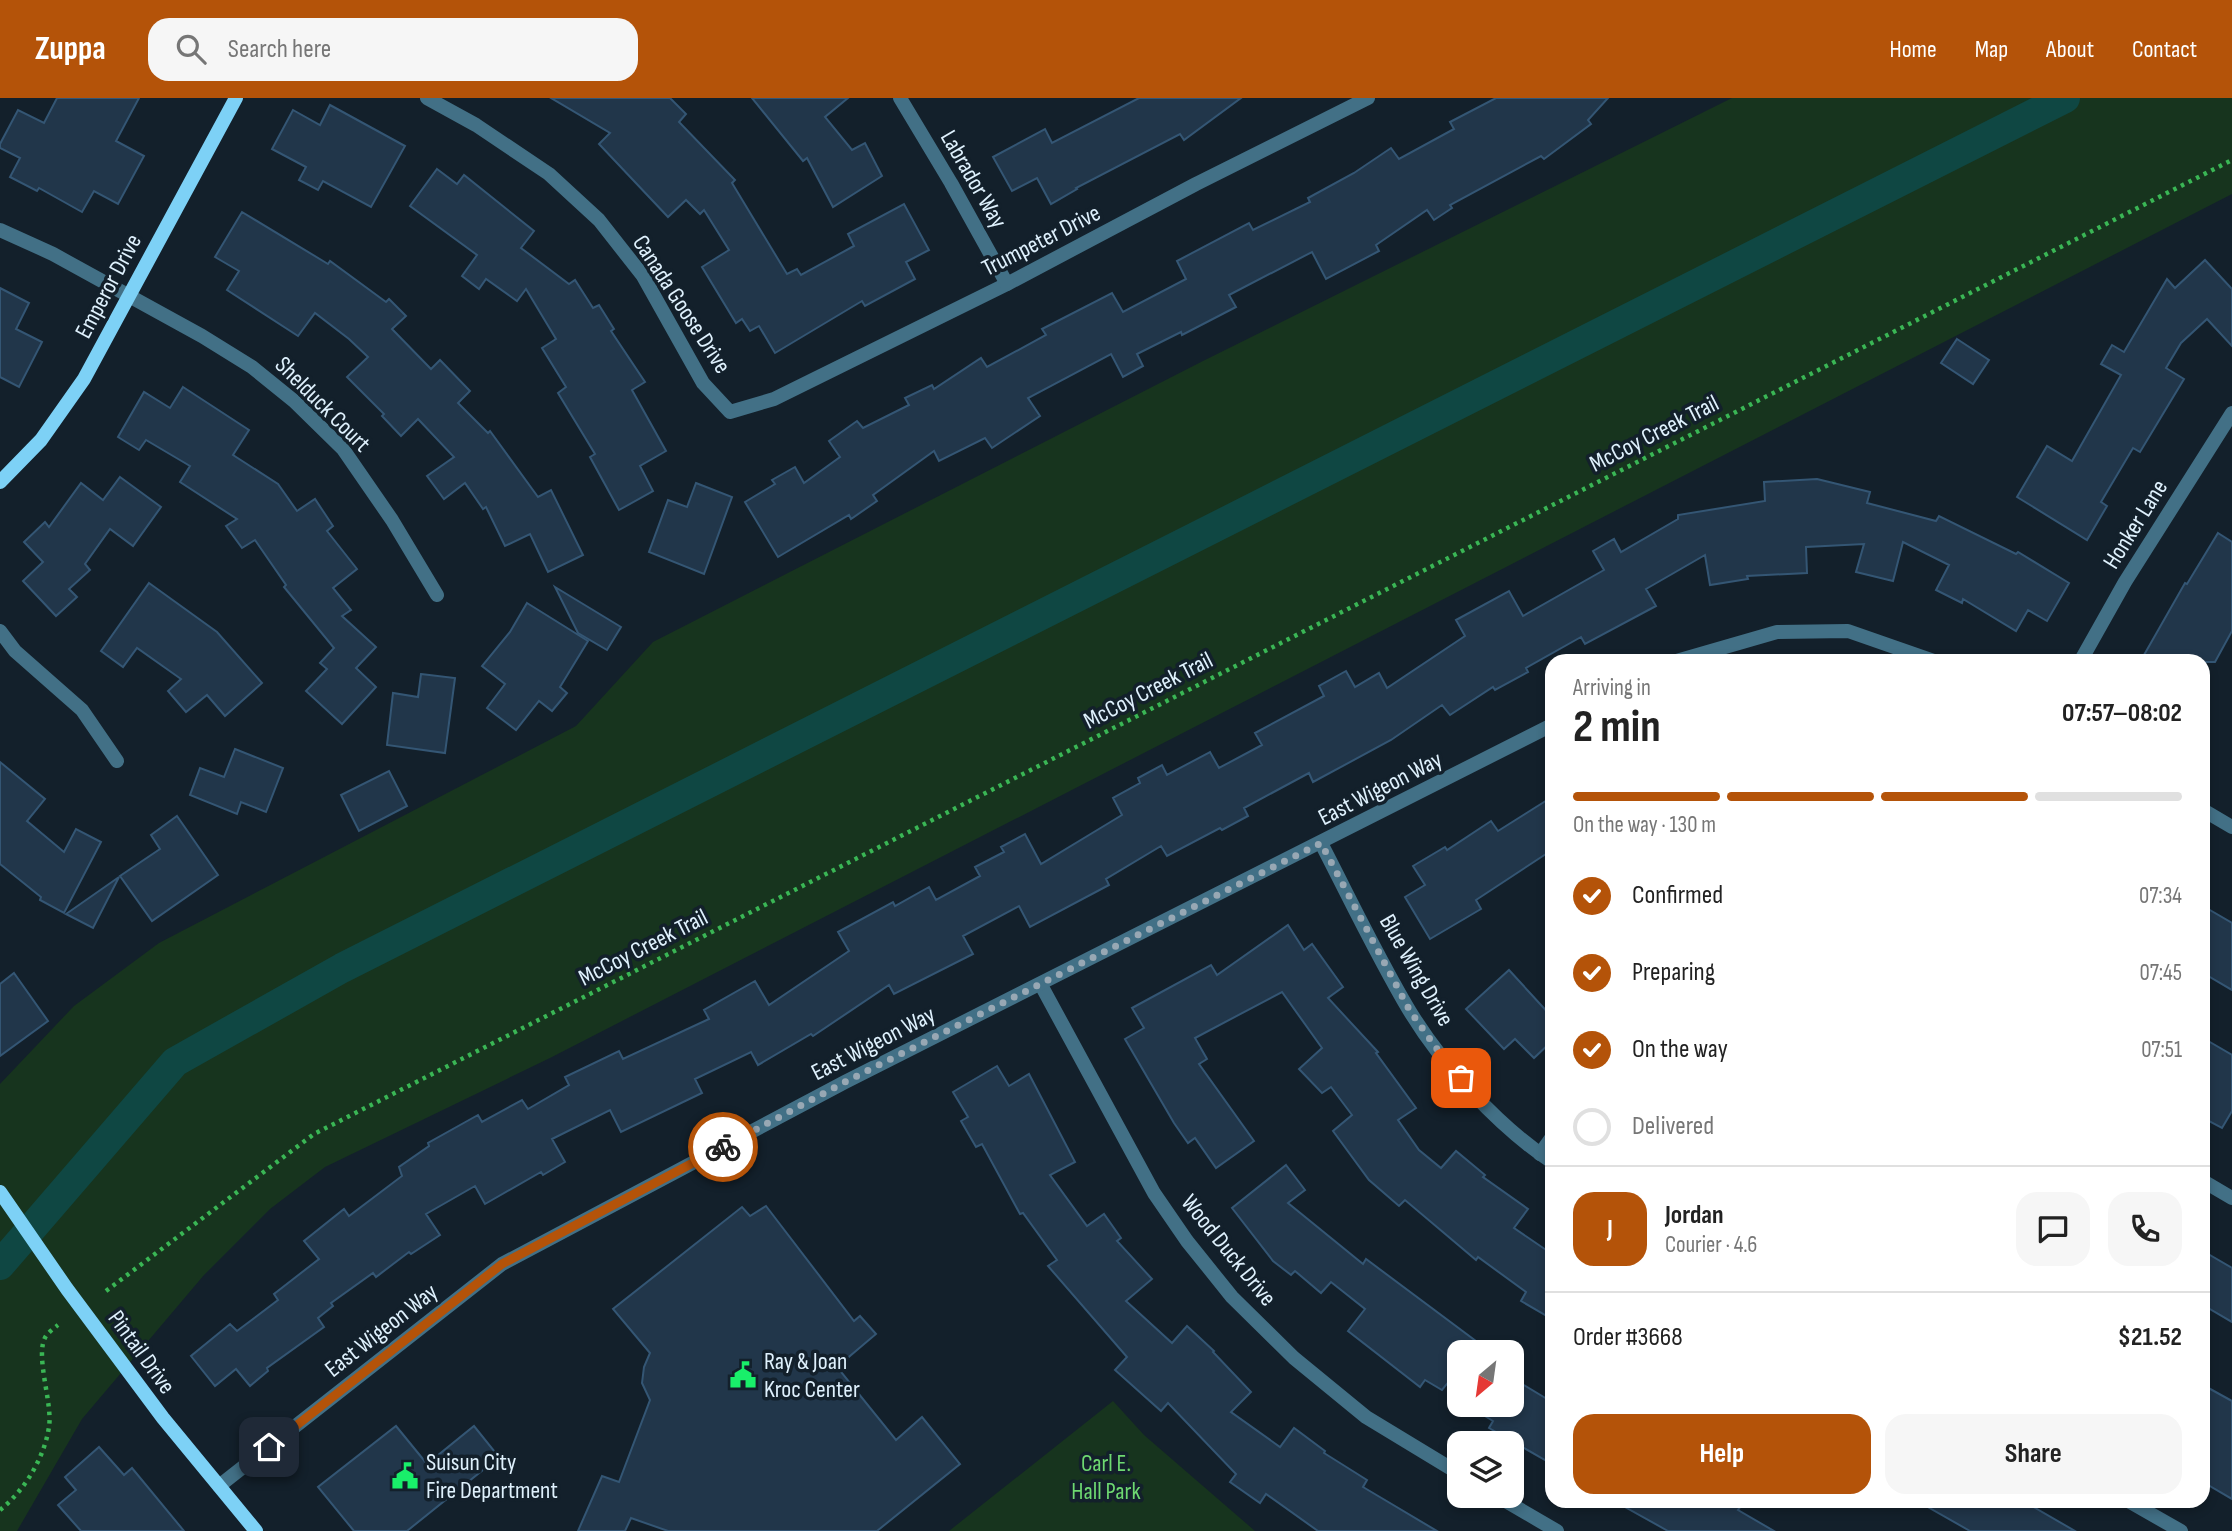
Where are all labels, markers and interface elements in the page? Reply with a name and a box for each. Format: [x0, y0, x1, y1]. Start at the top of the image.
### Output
search box [148, 18, 638, 81]
text: Zuppa [35, 29, 106, 69]
icon: search [172, 30, 210, 68]
text: Search here [228, 34, 331, 65]
text: Home [1889, 35, 1937, 64]
text: Map [1975, 35, 2008, 64]
text: About [2046, 35, 2094, 64]
text: Contact [2132, 35, 2197, 64]
street label: Labrador Way [934, 125, 1013, 233]
street label: Trumpeter Drive [977, 198, 1105, 283]
street label: Emperor Drive [69, 229, 148, 343]
street label: Canada Goose Drive [626, 230, 737, 379]
street label: Shelduck Court [269, 351, 376, 458]
street label: McCoy Creek Trail [1585, 388, 1724, 478]
street label: Honker Lane [2097, 474, 2174, 574]
street label: McCoy Creek Trail [1079, 645, 1218, 735]
text: Arriving in [1573, 674, 1651, 702]
text: 07:57–08:02 [2062, 698, 2182, 729]
text: 2 min [1573, 700, 1661, 755]
street label: East Wigeon Way [1313, 745, 1447, 832]
text: On the way · 130 m [1573, 811, 1716, 839]
icon: check [1573, 877, 1611, 915]
text: Confirmed [1632, 880, 1723, 911]
text: 07:34 [2139, 882, 2182, 910]
street label: McCoy Creek Trail [574, 902, 713, 992]
street label: Blue Wing Drive [1373, 909, 1460, 1031]
icon: check [1573, 954, 1611, 992]
text: Preparing [1632, 957, 1715, 988]
text: 07:45 [2139, 959, 2182, 987]
street label: East Wigeon Way [806, 1000, 940, 1087]
icon: check [1573, 1031, 1611, 1069]
text: On the way [1632, 1034, 1728, 1065]
text: 07:51 [2141, 1036, 2182, 1064]
pin [1431, 1048, 1491, 1108]
icon: bag [1442, 1059, 1480, 1097]
text: Delivered [1632, 1111, 1714, 1142]
courier [688, 1112, 758, 1182]
icon: bike [704, 1128, 742, 1166]
street label: Wood Duck Drive [1175, 1189, 1282, 1312]
button: chat [2016, 1192, 2090, 1266]
button: phone [2108, 1192, 2182, 1266]
text: Jordan [1665, 1200, 1723, 1231]
text: J [1607, 1214, 1613, 1245]
text: Courier · 4.6 [1665, 1231, 1757, 1259]
street label: East Wigeon Way [319, 1277, 443, 1383]
street label: Pintail Drive [102, 1305, 182, 1400]
text: Order #3668 [1573, 1322, 1683, 1353]
text: $21.52 [2118, 1322, 2182, 1353]
north arrow [1447, 1340, 1524, 1418]
map controls [1447, 1340, 1524, 1508]
place label: Ray & Joan Kroc Center [764, 1347, 860, 1404]
public building icon: Ray & Joan Kroc Center [728, 1360, 758, 1390]
button: Help [1573, 1414, 1871, 1494]
button: Share [1885, 1414, 2182, 1494]
pin [239, 1417, 299, 1477]
icon: home [250, 1428, 288, 1466]
button: layers [1447, 1431, 1524, 1508]
place label: Suisun City Fire Department [426, 1448, 558, 1505]
park label: Carl E. Hall Park [1071, 1449, 1141, 1506]
public building icon: Suisun City Fire Department [390, 1461, 420, 1491]

